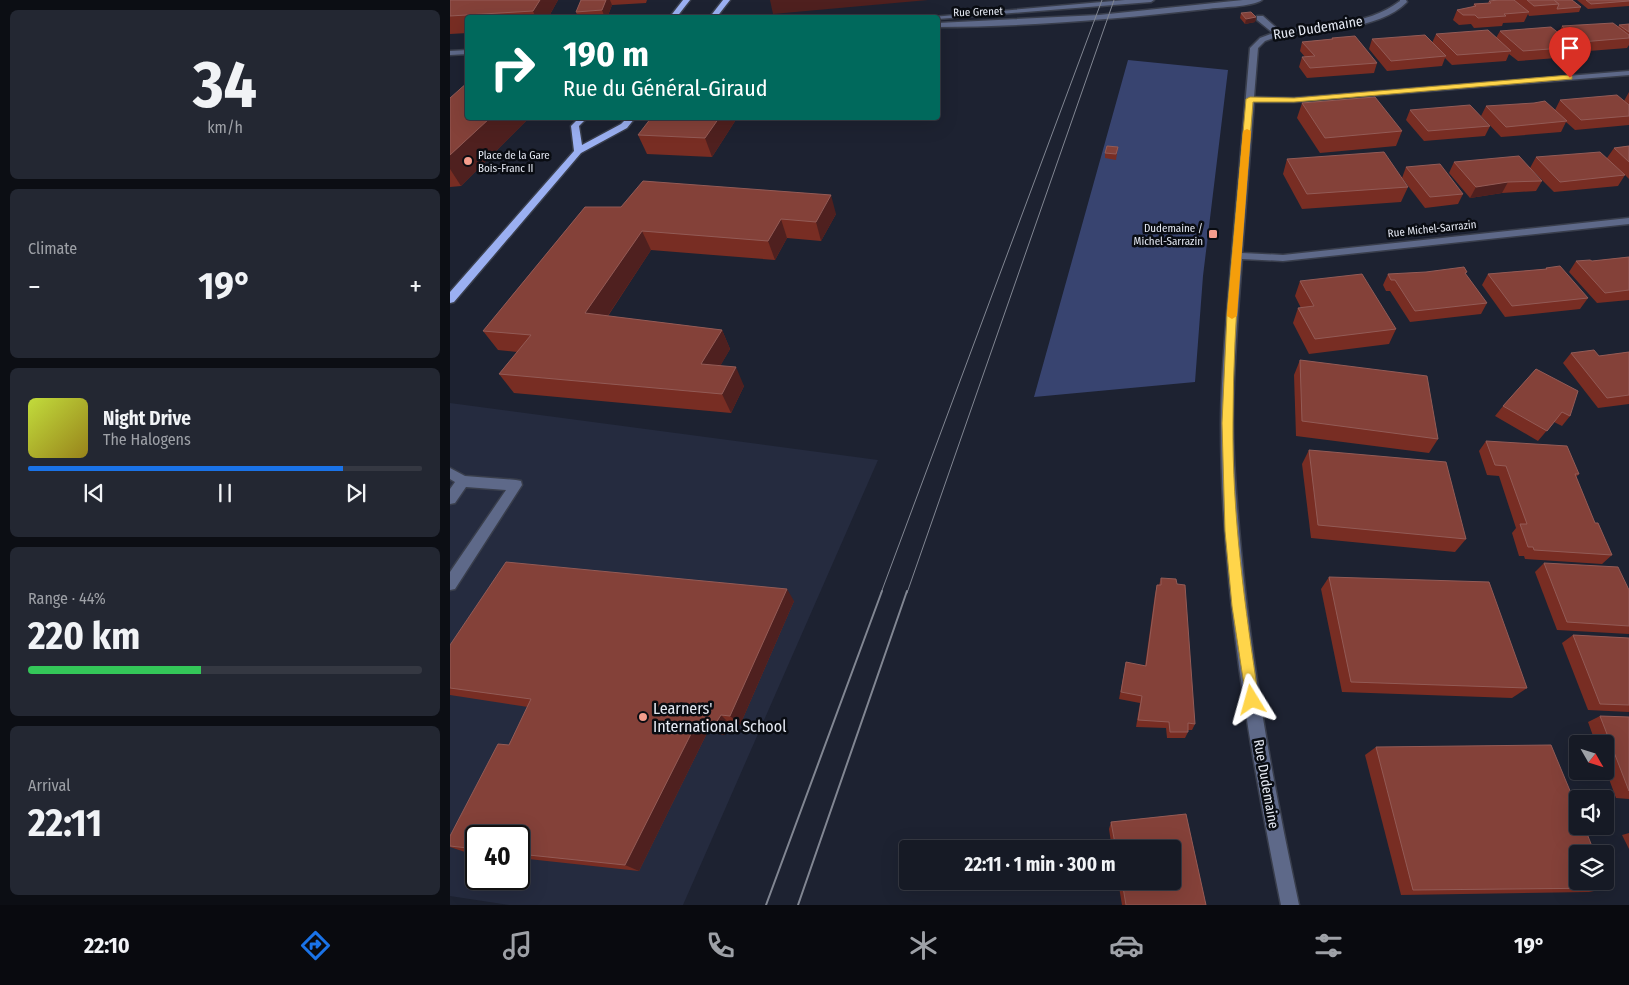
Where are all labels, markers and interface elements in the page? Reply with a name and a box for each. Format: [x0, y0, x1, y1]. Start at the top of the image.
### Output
street label: Rue Grenet [953, 5, 1004, 19]
street label: Rue Dudemaine [1272, 13, 1364, 43]
pin [1549, 27, 1591, 78]
text: 190 m [563, 33, 649, 75]
icon: arrive [1556, 34, 1584, 62]
icon: right [480, 35, 545, 100]
text: 34 [193, 46, 257, 124]
text: Rue du Général-Giraud [563, 75, 767, 102]
text: km/h [207, 118, 243, 137]
place label: Place de la Gare Bois-Franc II [478, 149, 550, 175]
marker: Place de la Gare Bois-Franc II [462, 155, 474, 167]
street label: Rue Michel-Sarrazin [1387, 218, 1477, 240]
place label: Dudemaine / Michel-Sarrazin [1134, 222, 1203, 248]
marker: Dudemaine / Michel-Sarrazin [1207, 228, 1219, 240]
text: Climate [28, 239, 77, 258]
text: 19° [198, 263, 252, 309]
text: − [28, 270, 41, 303]
text: + [409, 270, 422, 303]
text: Night Drive [103, 407, 191, 430]
text: The Halogens [103, 430, 191, 449]
icon: previous [80, 479, 108, 507]
icon: pause [211, 479, 239, 507]
icon: next [342, 479, 370, 507]
text: Range · 44% [28, 589, 106, 608]
text: 220 km [28, 613, 140, 659]
position arrow [1225, 673, 1277, 725]
place label: Learners' International School [653, 699, 786, 736]
marker: Learners' International School [637, 711, 649, 723]
north arrow [1569, 735, 1614, 780]
map controls [1569, 735, 1614, 890]
street label: Rue Dudemaine [1250, 738, 1282, 830]
text: Arrival [28, 776, 70, 795]
button: sound [1569, 790, 1614, 835]
text: 22:11 [28, 800, 102, 846]
speed limit sign: 40 [465, 825, 530, 890]
button: layers [1569, 845, 1614, 890]
text: 22:11 · 1 min · 300 m [964, 853, 1116, 876]
icon: directions [298, 928, 333, 963]
icon: music [500, 928, 535, 963]
icon: phone [703, 928, 738, 963]
icon: climate [906, 928, 941, 963]
icon: car [1109, 928, 1144, 963]
icon: filters [1311, 928, 1346, 963]
text: 22:10 [84, 932, 130, 959]
text: 19° [1514, 932, 1545, 959]

